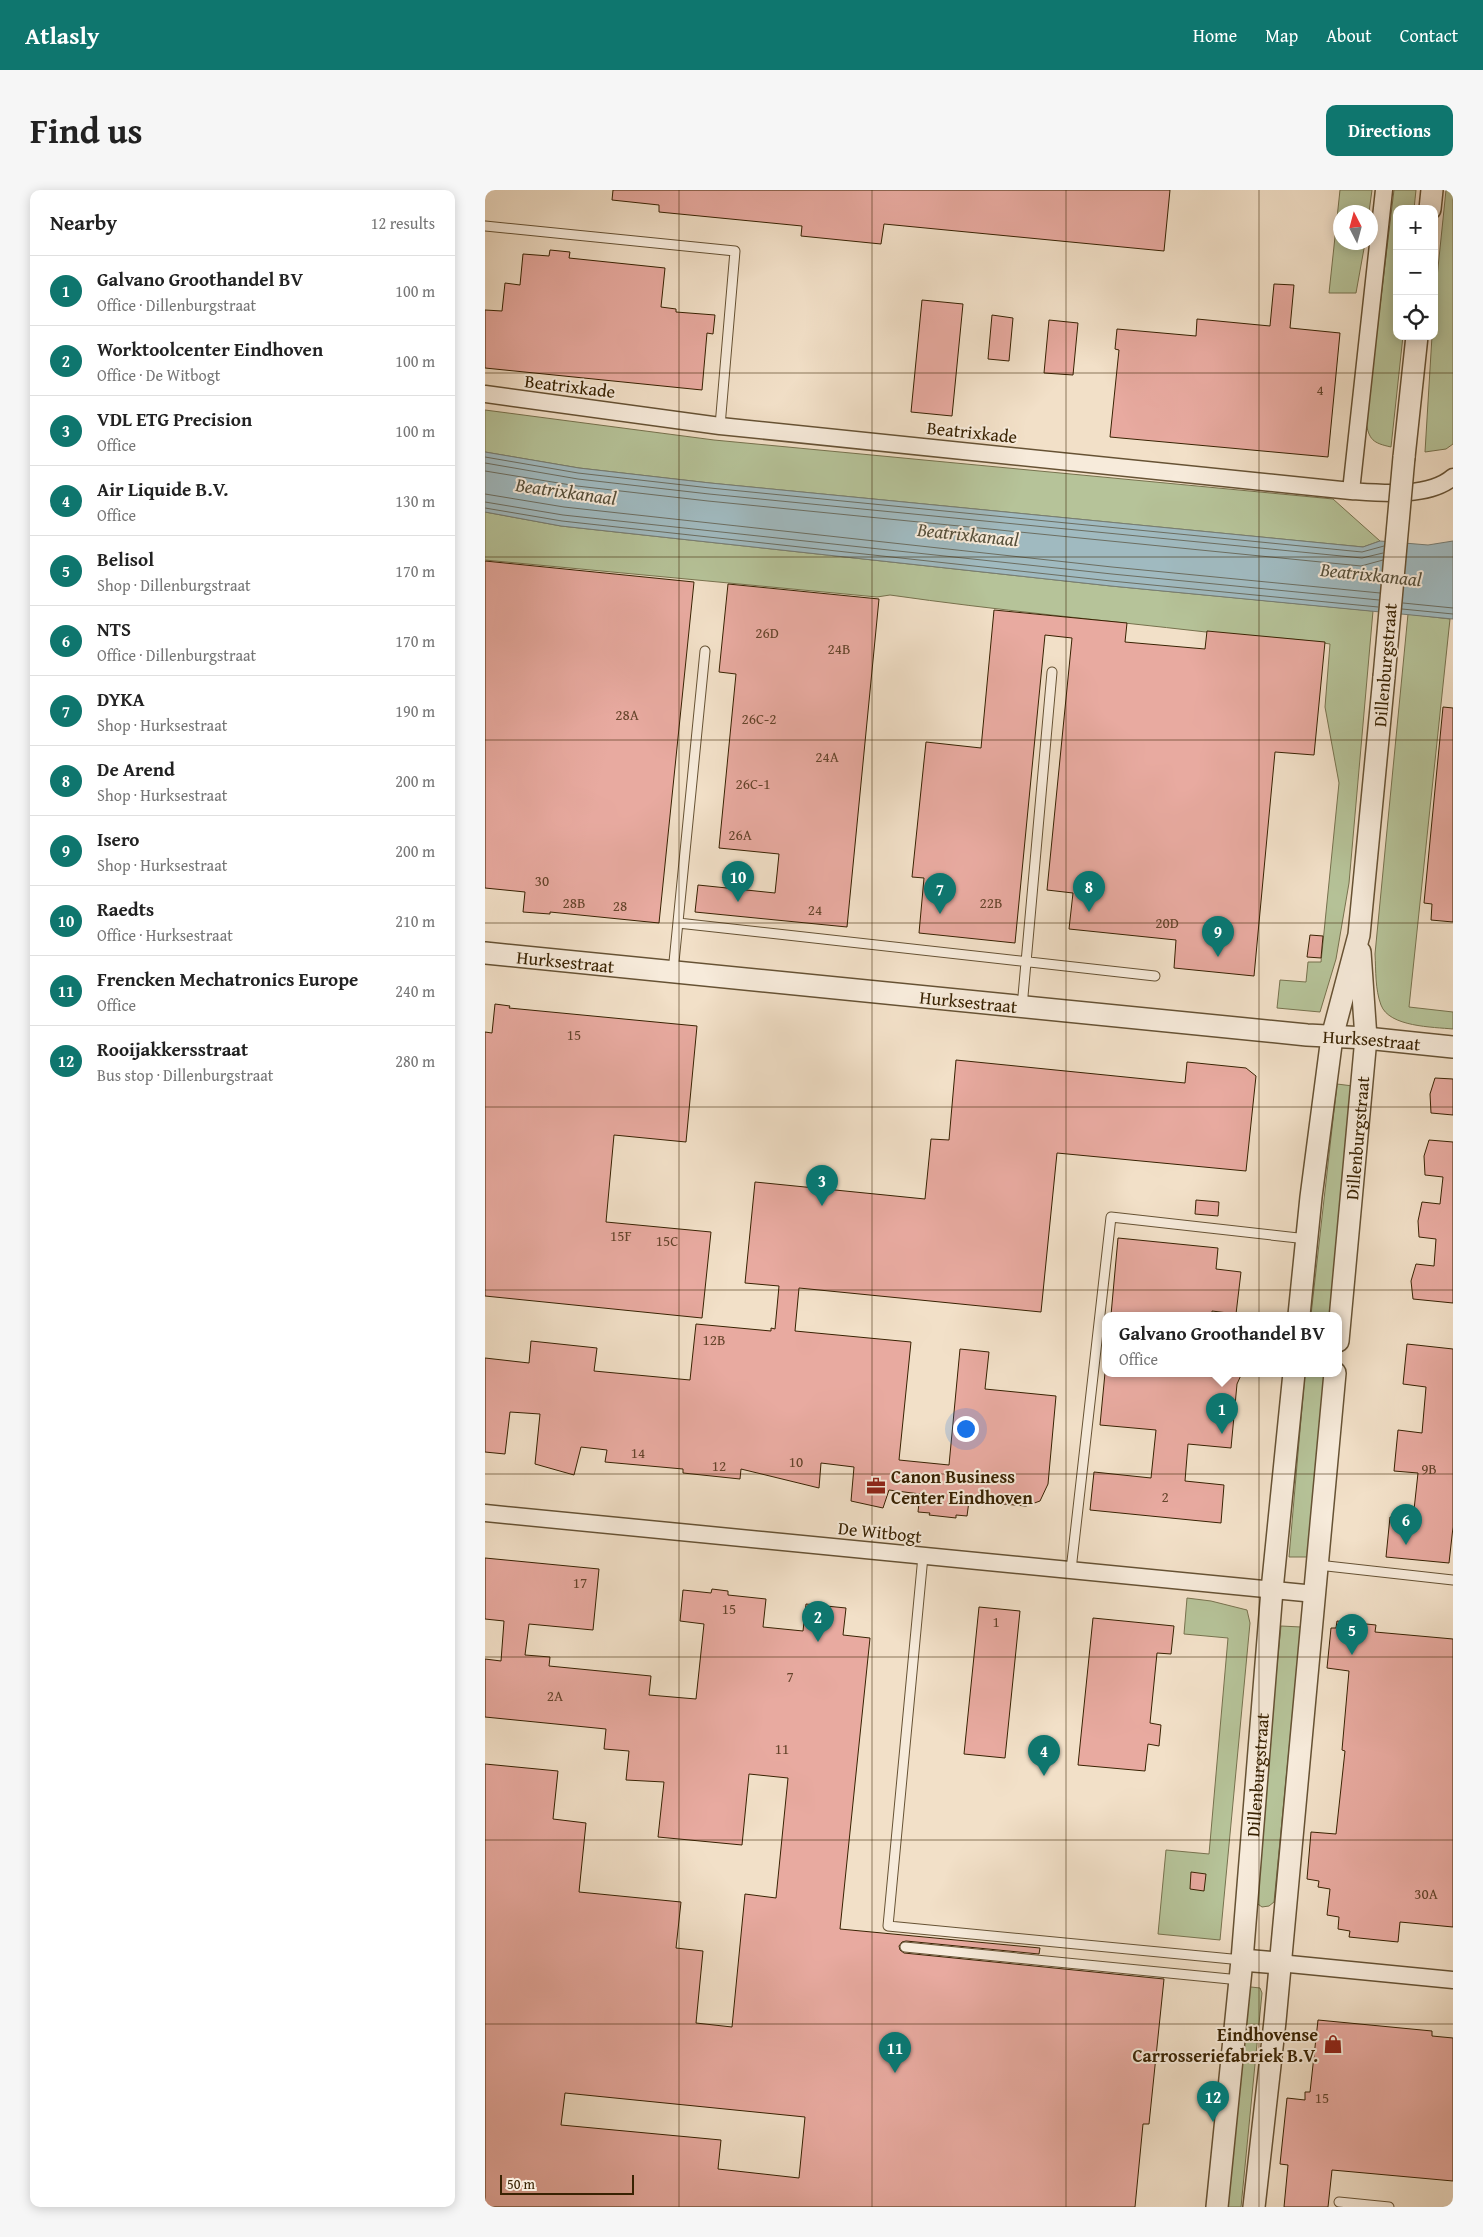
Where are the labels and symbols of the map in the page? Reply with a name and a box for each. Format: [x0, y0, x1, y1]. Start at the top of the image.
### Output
north arrow [1333, 205, 1378, 250]
street label: Beatrixkade [523, 367, 617, 405]
house number: 4 [1316, 379, 1324, 400]
street label: Beatrixkade [925, 414, 1019, 450]
water label: Beatrixkanaal [513, 470, 619, 512]
water label: Beatrixkanaal [915, 515, 1020, 553]
water label: Beatrixkanaal [1318, 555, 1423, 593]
street label: Dillenburgstraat [1366, 601, 1404, 728]
house number: 26D [755, 622, 779, 643]
house number: 24B [828, 638, 850, 659]
house number: 28A [615, 704, 639, 725]
house number: 26C-2 [742, 708, 776, 729]
house number: 24A [815, 746, 839, 767]
house number: 26C-1 [736, 773, 770, 794]
house number: 26A [728, 824, 752, 845]
pin: 10 [722, 861, 754, 902]
house number: 30 [535, 870, 549, 891]
pin: 8 [1073, 871, 1105, 912]
pin: 7 [924, 873, 956, 914]
house number: 28B [563, 892, 585, 913]
house number: 22B [980, 892, 1002, 913]
house number: 28 [613, 895, 627, 916]
house number: 24 [808, 899, 822, 920]
house number: 20D [1155, 912, 1179, 933]
pin: 9 [1202, 916, 1234, 957]
street label: Hurksestraat [515, 943, 616, 979]
street label: Hurksestraat [918, 983, 1019, 1020]
street label: Hurksestraat [1322, 1022, 1423, 1057]
house number: 15 [567, 1024, 581, 1045]
street label: Dillenburgstraat [1338, 1074, 1376, 1201]
pin: 3 [806, 1165, 838, 1206]
house number: 15F [610, 1225, 632, 1246]
house number: 15C [656, 1230, 678, 1251]
house number: 12B [703, 1329, 725, 1350]
pin: 1 [1206, 1393, 1238, 1434]
your location [953, 1416, 979, 1442]
house number: 14 [631, 1442, 645, 1463]
house number: 10 [789, 1451, 803, 1472]
house number: 12 [712, 1455, 726, 1476]
house number: 9B [1421, 1458, 1437, 1479]
place label: Canon Business Center Eindhoven [891, 1463, 1033, 1511]
office icon: Canon Business Center Eindhoven [865, 1475, 887, 1497]
house number: 2 [1161, 1486, 1169, 1507]
pin: 6 [1390, 1504, 1422, 1545]
street label: De Witbogt [837, 1514, 924, 1550]
house number: 17 [573, 1572, 587, 1593]
house number: 15 [722, 1598, 736, 1619]
pin: 2 [802, 1601, 834, 1642]
house number: 1 [992, 1611, 1000, 1632]
pin: 5 [1336, 1614, 1368, 1655]
house number: 7 [786, 1666, 794, 1687]
house number: 2A [547, 1685, 563, 1706]
street label: Dillenburgstraat [1239, 1711, 1276, 1838]
pin: 4 [1028, 1735, 1060, 1776]
house number: 11 [775, 1738, 789, 1759]
house number: 30A [1414, 1883, 1438, 1904]
place label: Eindhovense Carrosseriefabriek B.V. [1132, 2021, 1318, 2069]
pin: 11 [879, 2032, 911, 2073]
shop icon: Eindhovense Carrosseriefabriek B.V. [1322, 2033, 1344, 2055]
pin: 12 [1197, 2081, 1229, 2122]
house number: 15 [1315, 2087, 1329, 2108]
scale bar [500, 2172, 634, 2195]

